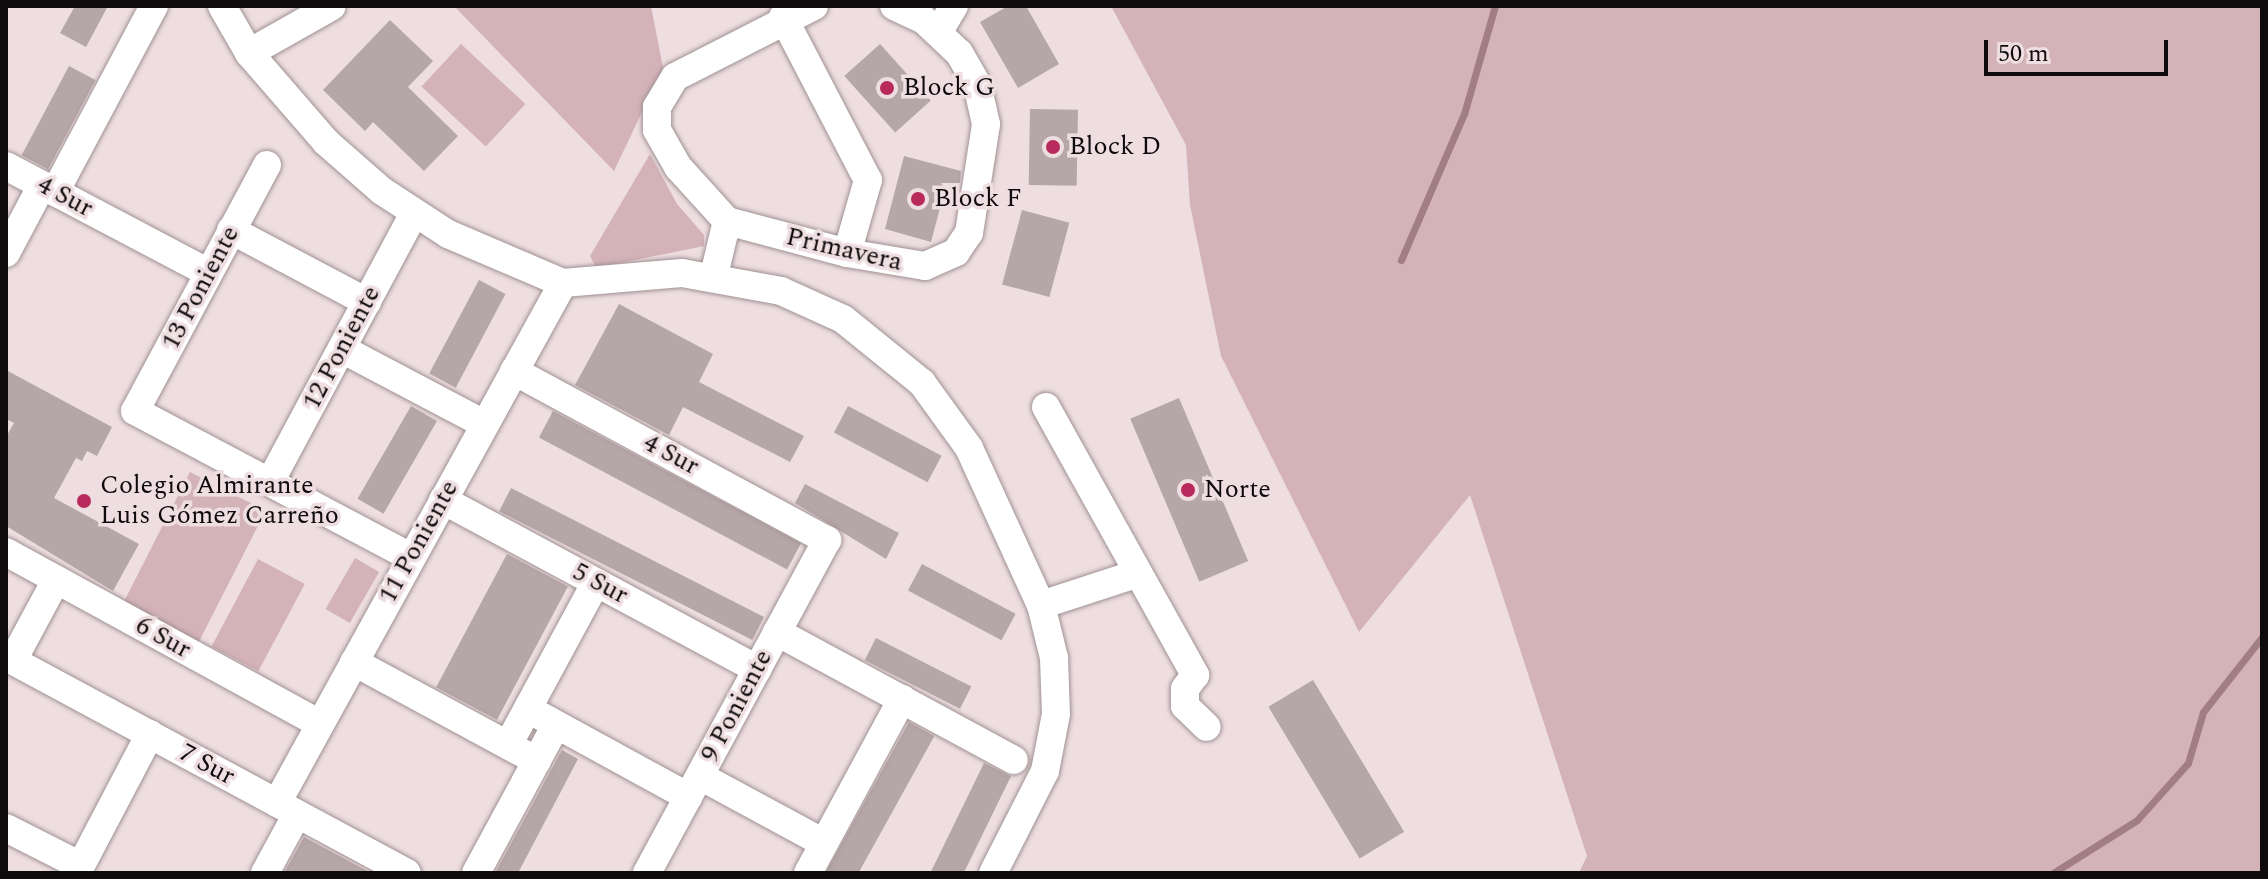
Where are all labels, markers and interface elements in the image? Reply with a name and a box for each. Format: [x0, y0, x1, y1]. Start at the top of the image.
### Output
scale bar [1988, 24, 2172, 74]
text: 50 m [1998, 36, 2049, 72]
place label: Block G [903, 72, 995, 104]
marker: Block G [878, 79, 896, 97]
place label: Block D [1069, 131, 1161, 163]
marker: Block D [1044, 138, 1062, 156]
street label: 4 Sur [32, 170, 98, 224]
place label: Block F [934, 183, 1022, 215]
marker: Block F [909, 190, 927, 208]
street label: 13 Poniente [155, 221, 247, 355]
street label: Primavera [783, 222, 905, 278]
street label: 12 Poniente [296, 281, 388, 415]
street label: 4 Sur [638, 428, 704, 482]
place label: Colegio Almirante Luis Gómez Carreño [100, 470, 339, 532]
place label: Norte [1204, 474, 1271, 506]
street label: 11 Poniente [373, 475, 465, 609]
marker: Norte [1179, 481, 1197, 499]
marker: Colegio Almirante Luis Gómez Carreño [75, 492, 93, 510]
street label: 5 Sur [567, 557, 633, 611]
street label: 6 Sur [130, 610, 196, 666]
street label: 9 Poniente [695, 645, 779, 767]
street label: 7 Sur [174, 738, 240, 792]

